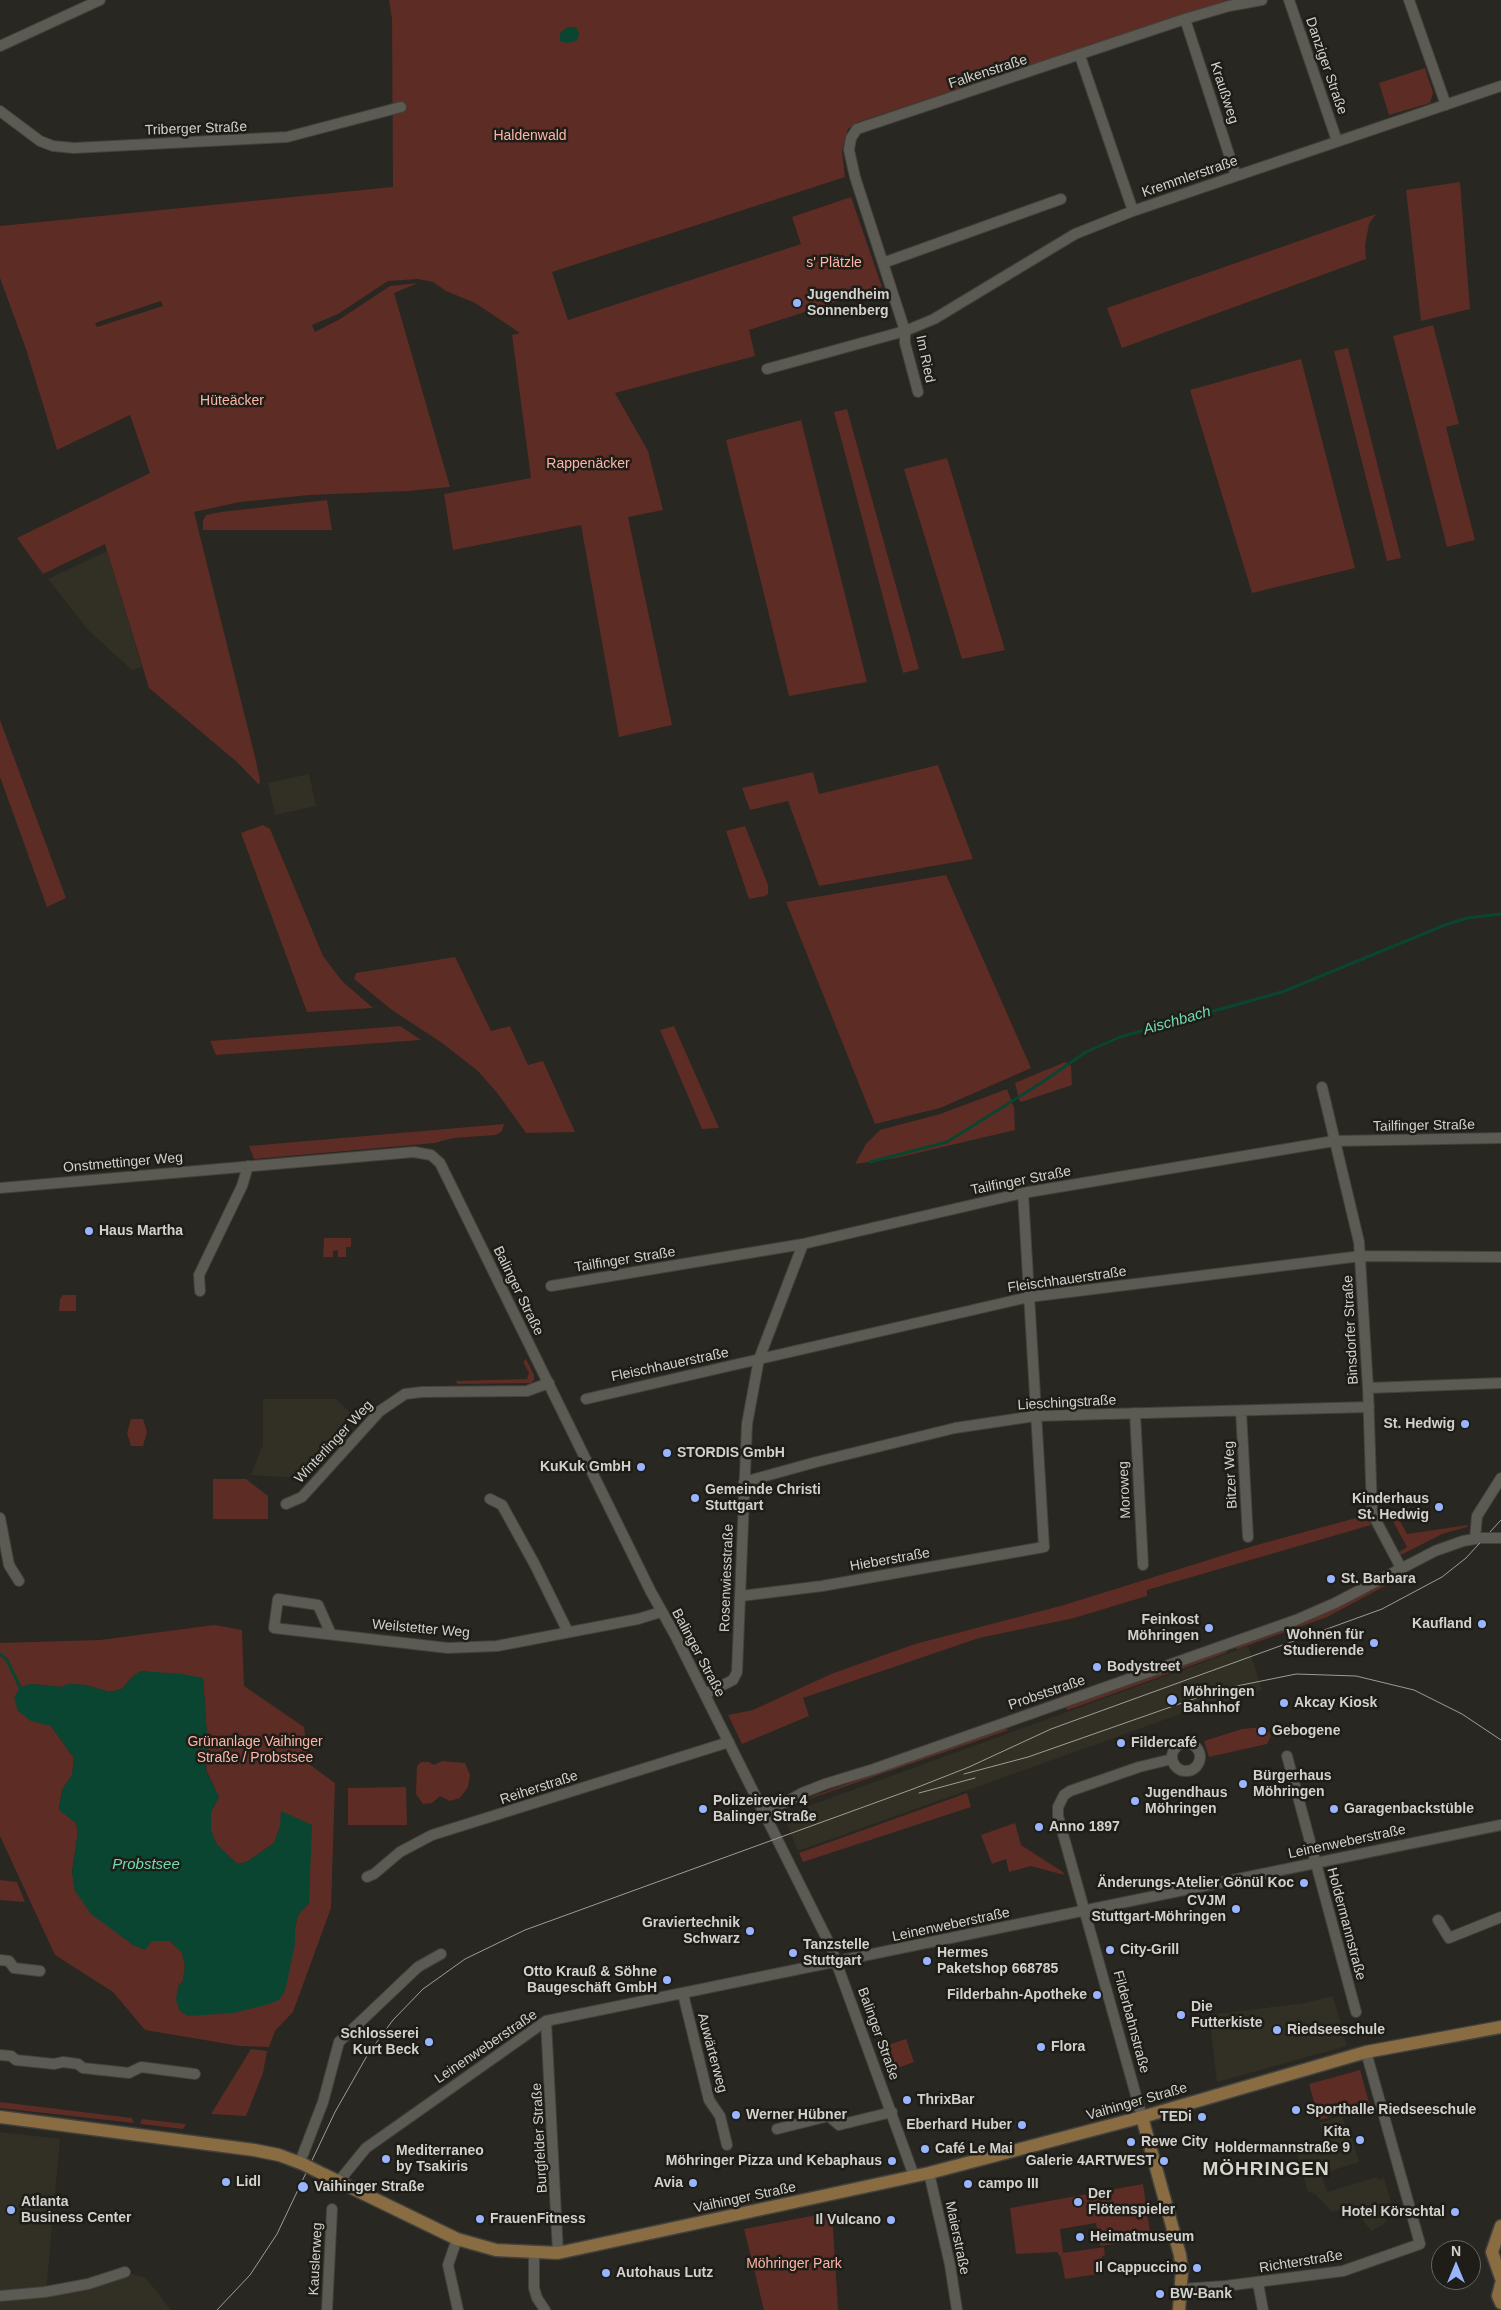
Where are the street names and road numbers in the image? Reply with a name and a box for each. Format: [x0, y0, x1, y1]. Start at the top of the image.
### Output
street label: Danziger Straße [1301, 15, 1351, 117]
street label: Falkenstraße [947, 51, 1029, 93]
street label: Kraußweg [1206, 60, 1242, 126]
street label: Triberger Straße [145, 119, 247, 139]
street label: Kremmlerstraße [1140, 153, 1240, 201]
street label: Im Ried [912, 334, 938, 384]
street label: Tailfinger Straße [1373, 1117, 1475, 1135]
street label: Onstmettinger Weg [62, 1149, 184, 1177]
street label: Tailfinger Straße [969, 1163, 1073, 1199]
street label: Balinger Straße [489, 1244, 547, 1338]
street label: Tailfinger Straße [573, 1244, 677, 1276]
street label: Fleischhauerstraße [1007, 1263, 1127, 1297]
street label: Binsdorfer Straße [1340, 1275, 1362, 1385]
street label: Fleischhauerstraße [610, 1344, 730, 1386]
street label: Lieschingstraße [1017, 1392, 1117, 1414]
street label: Winterlinger Weg [291, 1397, 377, 1487]
street label: Bitzer Weg [1221, 1441, 1241, 1509]
street label: Moroweg [1115, 1461, 1135, 1519]
street label: Rosenwiesstraße [717, 1524, 737, 1632]
street label: Hieberstraße [849, 1545, 931, 1575]
street label: Balinger Straße [668, 1606, 728, 1700]
street label: Weilstetter Weg [371, 1616, 471, 1642]
street label: Probststraße [1006, 1672, 1088, 1714]
street label: Reiherstraße [498, 1768, 580, 1808]
street label: Leinenweberstraße [1287, 1821, 1407, 1863]
street label: Holdermannstraße [1323, 1866, 1369, 1982]
street label: Leinenweberstraße [891, 1904, 1011, 1946]
street label: Filderbahnstraße [1109, 1969, 1153, 2075]
street label: Balinger Straße [853, 1985, 903, 2083]
street label: Leinenweberstraße [432, 2007, 540, 2087]
street label: Auwärterweg [693, 2011, 731, 2095]
street label: Vaihinger Straße [1085, 2080, 1189, 2124]
street label: Burgfelder Straße [529, 2082, 551, 2194]
street label: Vaihinger Straße [692, 2179, 798, 2217]
street label: Maierstraße [941, 2200, 973, 2276]
street label: Kauslerweg [306, 2222, 326, 2296]
street label: Richterstraße [1258, 2247, 1344, 2277]

